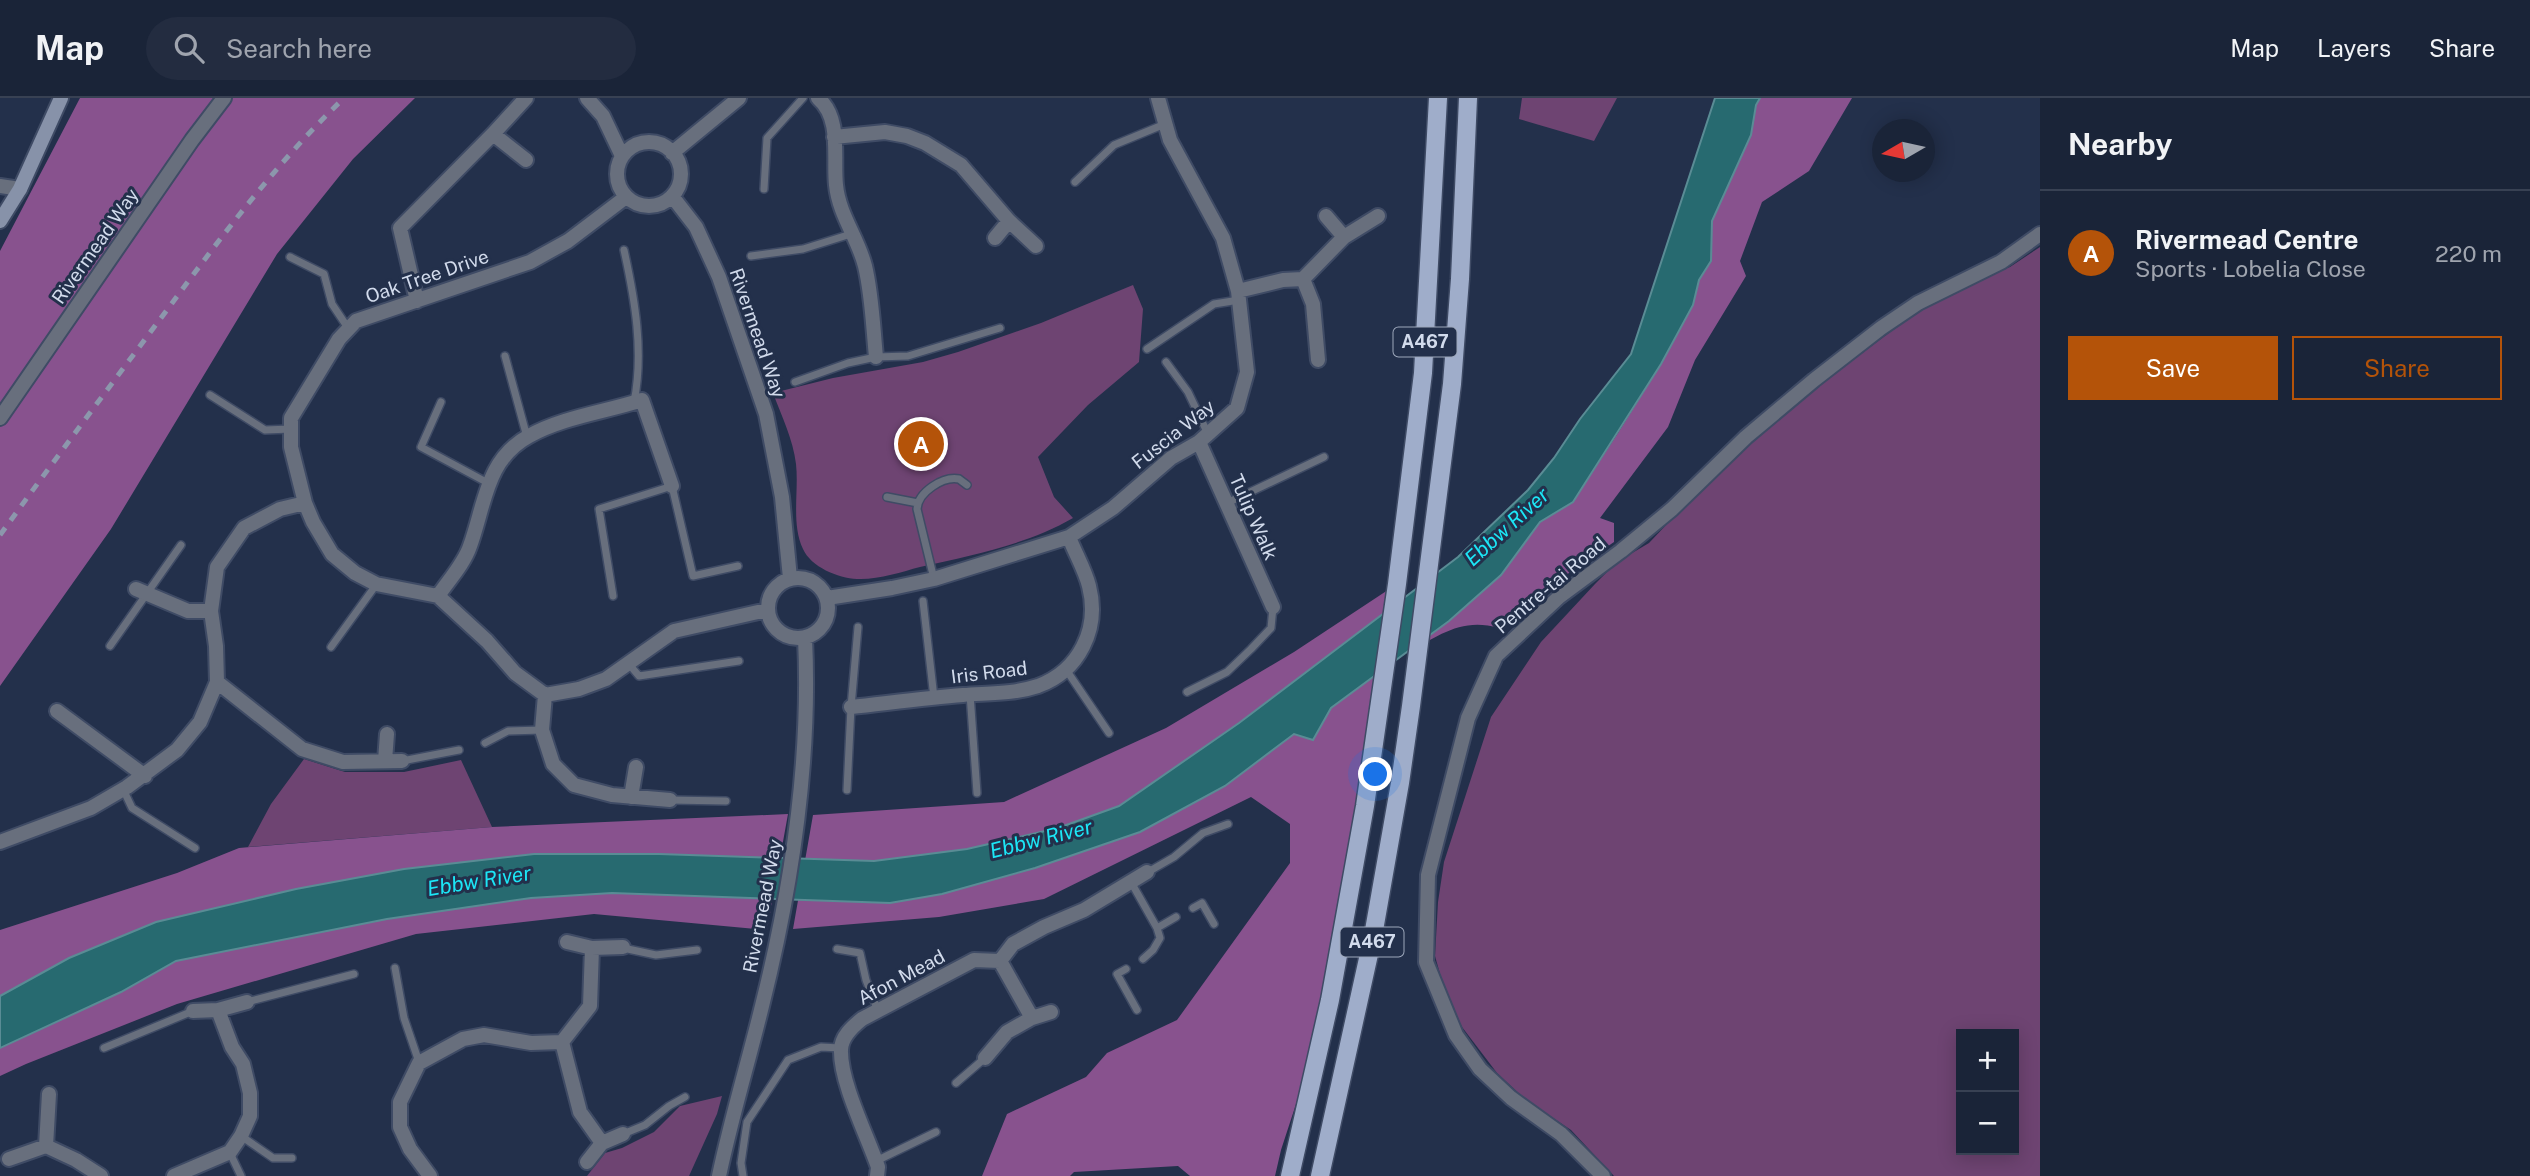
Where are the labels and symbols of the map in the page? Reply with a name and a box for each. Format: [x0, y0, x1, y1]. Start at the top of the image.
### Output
north arrow [1872, 119, 1935, 182]
street label: Rivermead Way [47, 184, 143, 308]
street label: Oak Tree Drive [362, 245, 492, 307]
street label: Rivermead Way [725, 265, 791, 401]
road number: A467 [1394, 328, 1456, 356]
street label: Fuscia Way [1127, 395, 1219, 473]
pin: A [898, 418, 944, 470]
street label: Tulip Walk [1225, 471, 1283, 563]
water label: Ebbw River [1459, 481, 1555, 571]
street label: Pentre-tai Road [1490, 532, 1610, 638]
street label: Iris Road [950, 656, 1028, 688]
your location [1358, 757, 1392, 791]
water label: Ebbw River [987, 813, 1096, 863]
street label: Rivermead Way [738, 837, 786, 975]
water label: Ebbw River [425, 860, 534, 901]
road number: A467 [1340, 928, 1404, 956]
street label: Afon Mead [854, 945, 948, 1009]

